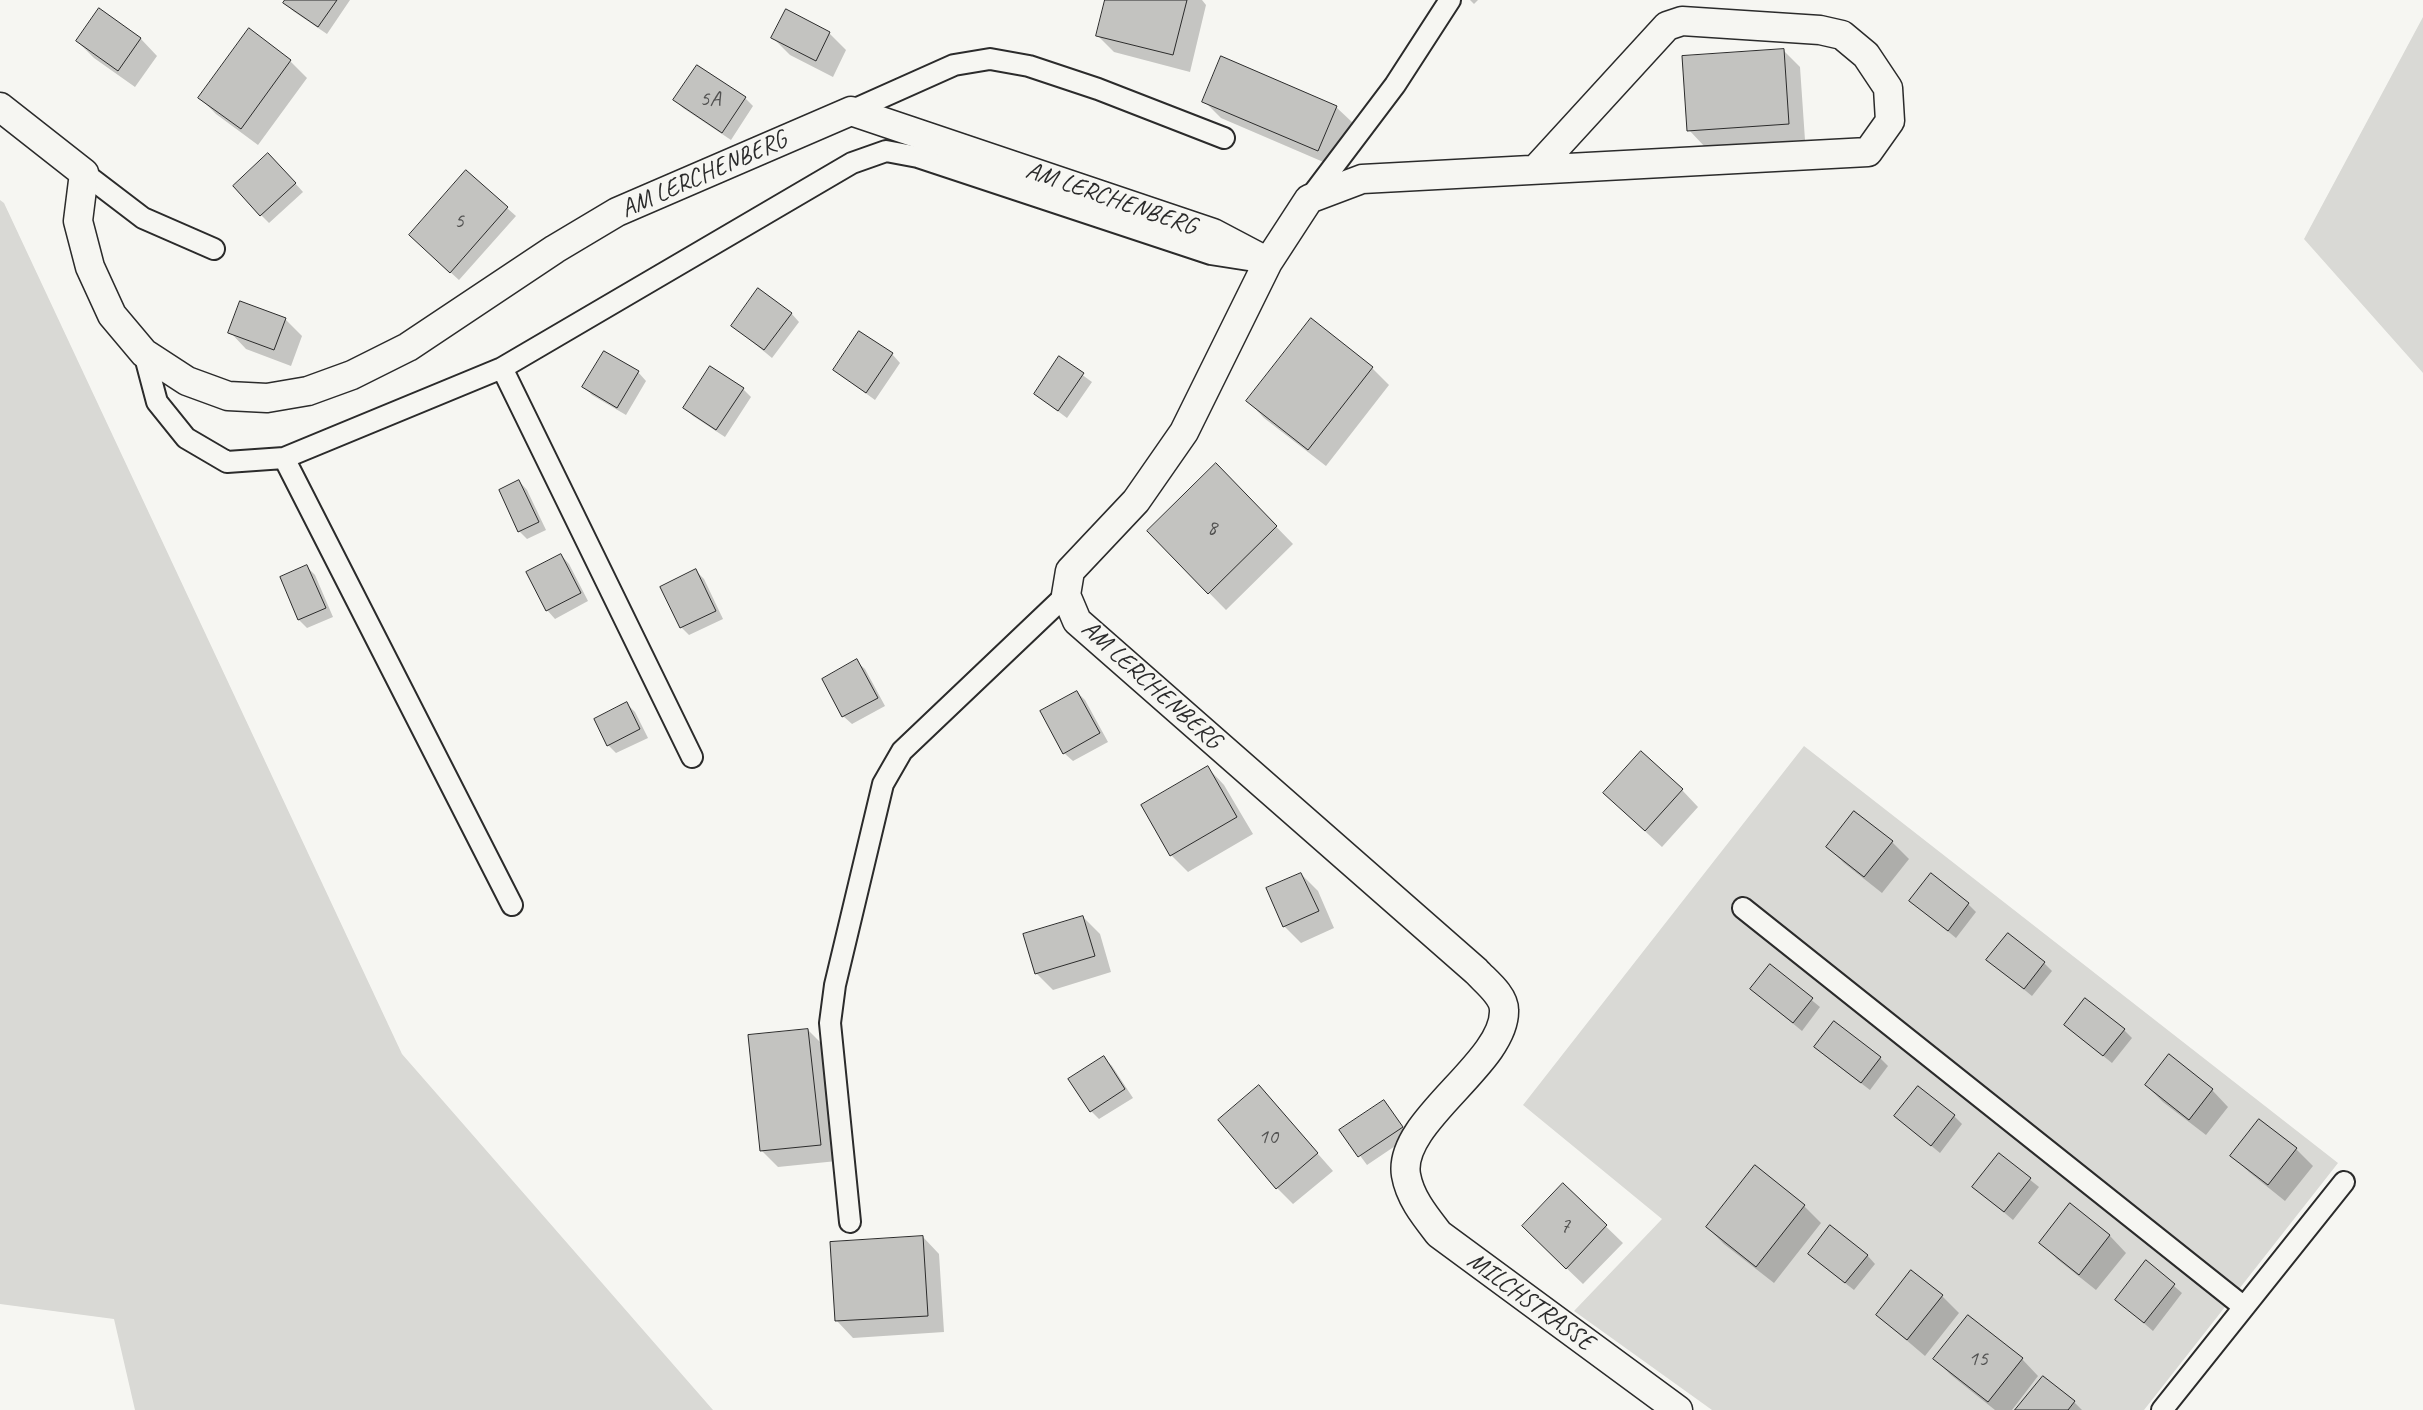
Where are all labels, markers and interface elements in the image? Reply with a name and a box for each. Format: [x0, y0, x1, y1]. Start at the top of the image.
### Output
house number: 5A [700, 86, 720, 112]
street label: AM LERCHENBERG [616, 125, 792, 225]
street label: AM LERCHENBERG [1022, 156, 1200, 242]
house number: 5 [454, 208, 464, 234]
house number: 8 [1207, 515, 1217, 541]
street label: AM LERCHENBERG [1075, 614, 1227, 756]
house number: 10 [1258, 1124, 1278, 1150]
house number: 7 [1560, 1213, 1570, 1239]
street label: MILCHSTRASSE [1461, 1246, 1599, 1358]
house number: 15 [1968, 1346, 1988, 1372]

